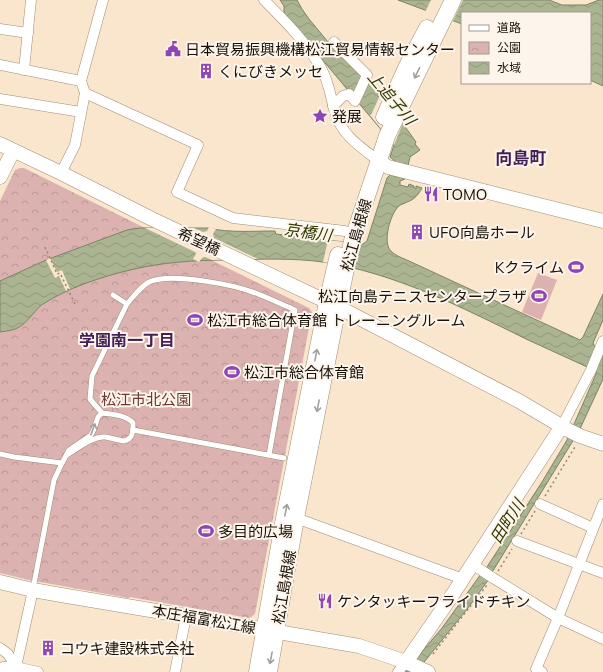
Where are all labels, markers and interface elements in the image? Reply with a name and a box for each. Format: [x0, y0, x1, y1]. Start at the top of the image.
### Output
legend [461, 12, 591, 84]
text: 道路 [497, 20, 521, 35]
public building icon: 日本貿易振興機構松江貿易情報センター [164, 40, 182, 58]
place label: 日本貿易振興機構松江貿易情報センター [185, 40, 455, 59]
text: 公園 [497, 40, 521, 55]
text: 水域 [497, 60, 521, 75]
building icon: くにびきメッセ [197, 62, 215, 80]
place label: くにびきメッセ [218, 62, 323, 81]
water label: 上追子川 [364, 67, 422, 130]
one-way arrow [413, 67, 420, 79]
place icon: 発展 [311, 107, 329, 125]
place label: 発展 [332, 107, 362, 126]
district label: 向島町 [496, 147, 547, 168]
restaurant icon: TOMO [422, 185, 440, 203]
place label: TOMO [443, 185, 487, 204]
street label: 松江島根線 [337, 196, 375, 274]
water label: 京橋川 [283, 219, 335, 246]
street label: 希望橋 [175, 223, 223, 259]
building icon: UFO向島ホール [408, 223, 426, 241]
place label: UFO向島ホール [429, 223, 535, 242]
place label: Kクライム [495, 258, 564, 277]
sports icon: Kクライム [567, 258, 585, 276]
place label: 松江向島テニスセンタープラザ [318, 287, 527, 306]
sports icon: 松江向島テニスセンタープラザ [530, 287, 548, 305]
sports icon: 松江市総合体育館 トレーニングルーム [186, 311, 204, 329]
place label: 松江市総合体育館 トレーニングルーム [207, 311, 465, 330]
district label: 学園南一丁目 [79, 330, 175, 350]
one-way arrow [313, 348, 321, 361]
sports icon: 松江市総合体育館 [223, 363, 241, 381]
place label: 松江市総合体育館 [244, 363, 364, 382]
park label: 松江市北公園 [101, 390, 191, 409]
one-way arrow [314, 399, 322, 412]
one-way arrow [90, 423, 98, 435]
water label: 田町川 [486, 494, 529, 547]
one-way arrow [282, 503, 290, 516]
sports icon: 多目的広場 [197, 522, 215, 540]
place label: 多目的広場 [218, 522, 293, 541]
street label: 松江島根線 [268, 548, 300, 626]
restaurant icon: ケンタッキーフライドチキン [316, 592, 334, 610]
place label: ケンタッキーフライドチキン [337, 592, 530, 611]
street label: 本庄福富松江線 [151, 601, 257, 637]
building icon: コウキ建設株式会社 [39, 639, 57, 657]
place label: コウキ建設株式会社 [60, 639, 194, 658]
one-way arrow [267, 651, 275, 664]

